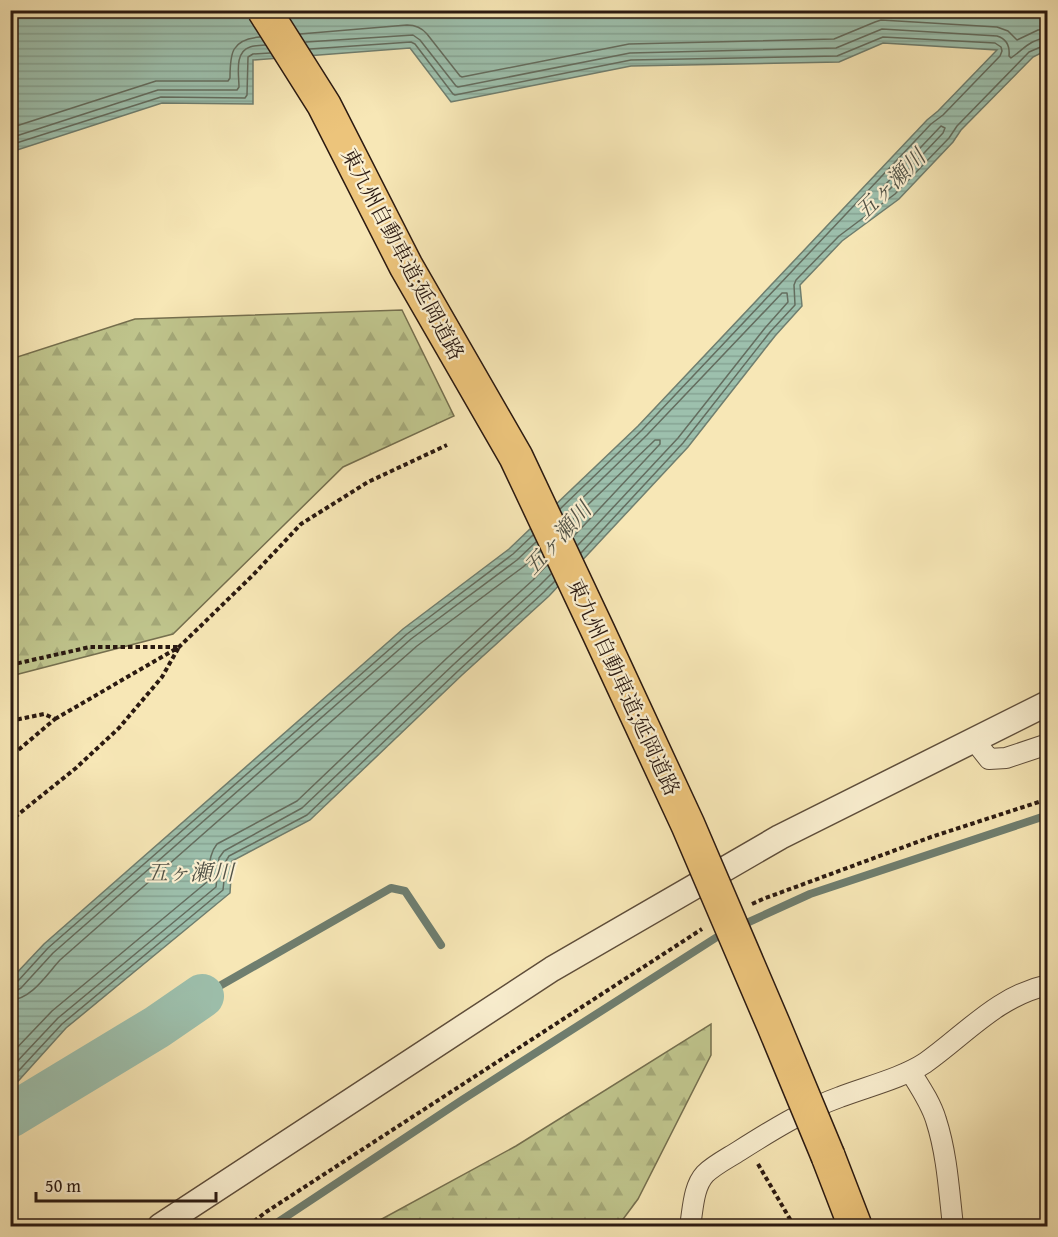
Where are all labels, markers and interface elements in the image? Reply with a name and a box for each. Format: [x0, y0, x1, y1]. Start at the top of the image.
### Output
water label: 五ヶ瀬川 [848, 140, 934, 226]
street label: 東九州自動車道;延岡道路 [334, 142, 472, 366]
water label: 五ヶ瀬川 [516, 493, 600, 581]
street label: 東九州自動車道;延岡道路 [560, 573, 688, 801]
water label: 五ヶ瀬川 [146, 856, 236, 888]
scale bar [36, 1165, 216, 1203]
text: 50 m [45, 1172, 81, 1199]

